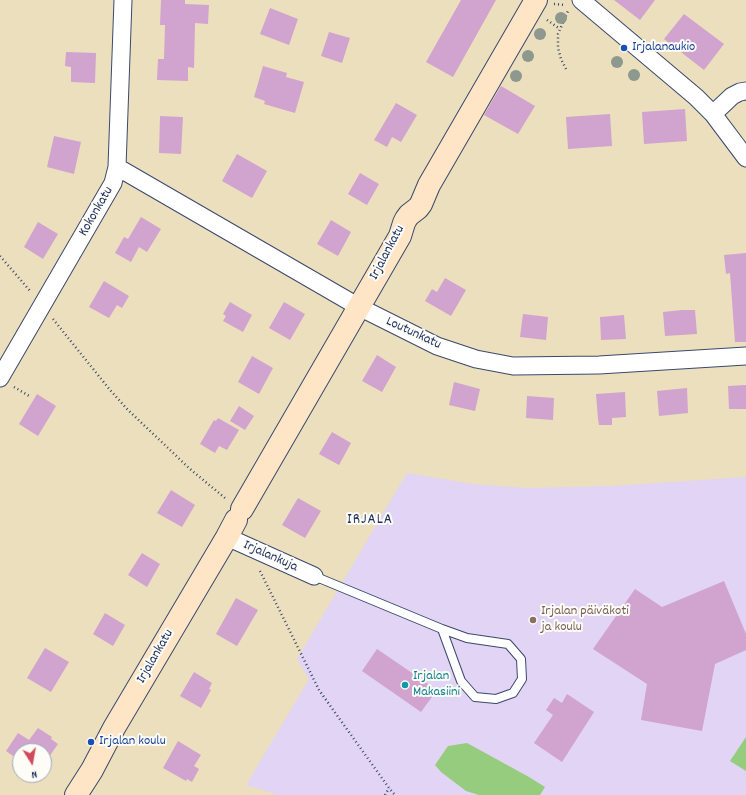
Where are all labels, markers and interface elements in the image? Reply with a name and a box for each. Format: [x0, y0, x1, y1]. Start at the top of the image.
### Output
place label: Irjalanaukio [632, 40, 695, 56]
marker: Irjalanaukio [619, 43, 629, 53]
street label: Kokonkatu [76, 184, 118, 240]
street label: Irjalankatu [367, 223, 409, 283]
street label: Loutunkatu [383, 314, 443, 354]
district label: IRJALA [347, 512, 393, 530]
street label: Irjalankuja [240, 538, 300, 576]
place label: Irjalan päiväkoti ja koulu [541, 604, 629, 636]
marker: Irjalan päiväkoti ja koulu [528, 615, 538, 625]
street label: Irjalankatu [134, 627, 178, 687]
place label: Irjalan Makasiini [413, 669, 460, 702]
marker: Irjalan Makasiini [400, 680, 410, 690]
place label: Irjalan koulu [99, 734, 166, 750]
marker: Irjalan koulu [86, 737, 96, 747]
north arrow [12, 743, 52, 783]
text: N [30, 765, 38, 782]

